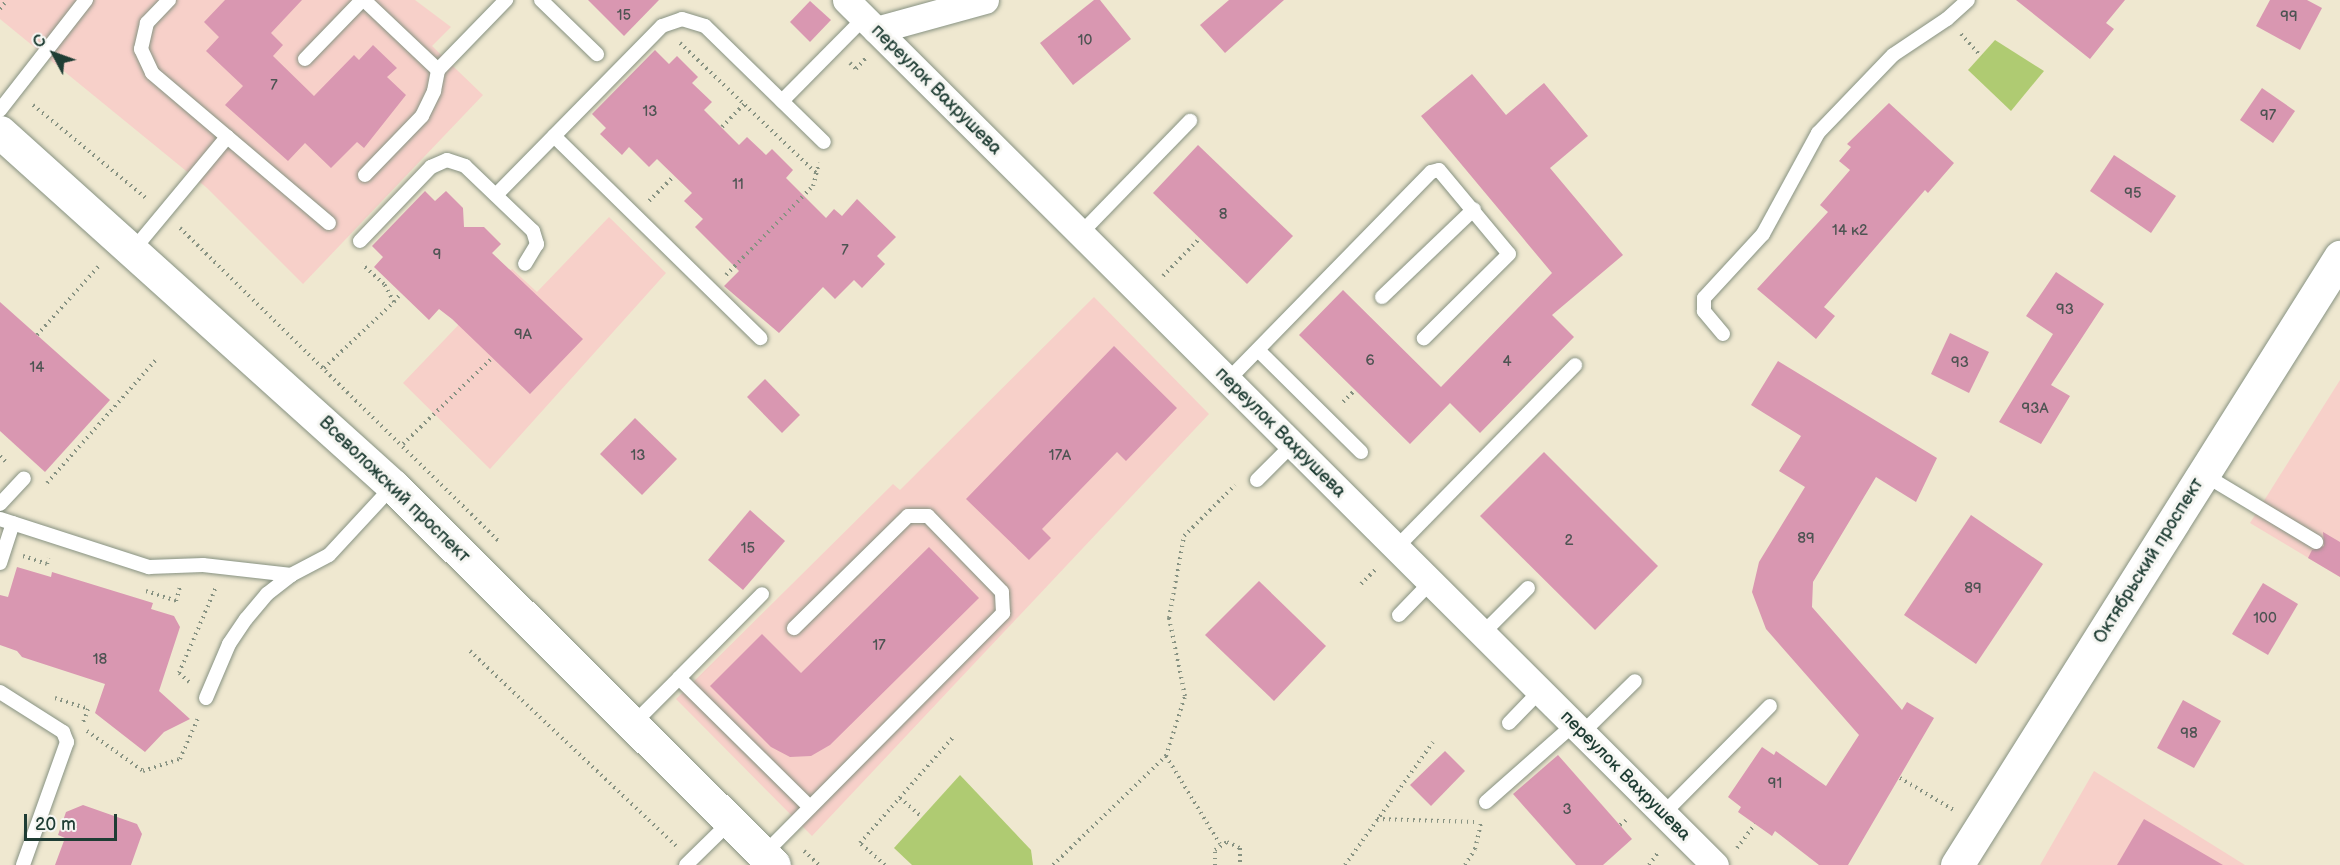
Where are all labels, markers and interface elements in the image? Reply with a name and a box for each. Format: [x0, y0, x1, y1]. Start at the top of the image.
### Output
house number: 15 [617, 7, 631, 25]
house number: 99 [2280, 8, 2298, 26]
street label: переулок Вахрушева [866, 20, 1006, 160]
north arrow [24, 24, 84, 84]
text: С [29, 31, 51, 52]
house number: 10 [1078, 32, 1092, 50]
house number: 7 [270, 77, 278, 95]
house number: 13 [642, 103, 658, 121]
house number: 97 [2260, 107, 2276, 125]
house number: 11 [732, 176, 744, 194]
house number: 95 [2124, 185, 2142, 203]
house number: 8 [1219, 206, 1227, 224]
house number: 14 к2 [1832, 222, 1868, 240]
house number: 7 [841, 242, 849, 260]
house number: 9 [433, 246, 441, 264]
house number: 93 [2056, 301, 2074, 319]
house number: 9А [514, 326, 532, 344]
house number: 6 [1365, 352, 1375, 370]
house number: 4 [1502, 353, 1512, 371]
house number: 93 [1951, 354, 1969, 372]
house number: 14 [30, 359, 44, 377]
street label: переулок Вахрушева [1210, 363, 1350, 503]
house number: 93А [2022, 400, 2048, 418]
street label: Всеволожский проспект [314, 412, 474, 568]
house number: 13 [630, 447, 646, 465]
house number: 17А [1049, 447, 1071, 465]
street label: Октябрьский проспект [2089, 474, 2209, 648]
house number: 89 [1797, 530, 1815, 548]
house number: 2 [1565, 532, 1573, 550]
house number: 15 [741, 540, 755, 558]
house number: 89 [1964, 580, 1982, 598]
house number: 100 [2253, 610, 2277, 628]
house number: 17 [872, 637, 886, 655]
house number: 18 [93, 651, 107, 669]
street label: переулок Вахрушева [1555, 706, 1695, 846]
house number: 98 [2180, 725, 2198, 743]
house number: 91 [1768, 775, 1782, 793]
house number: 3 [1562, 801, 1572, 819]
scale bar [27, 802, 120, 840]
text: 20 m [35, 814, 76, 835]

